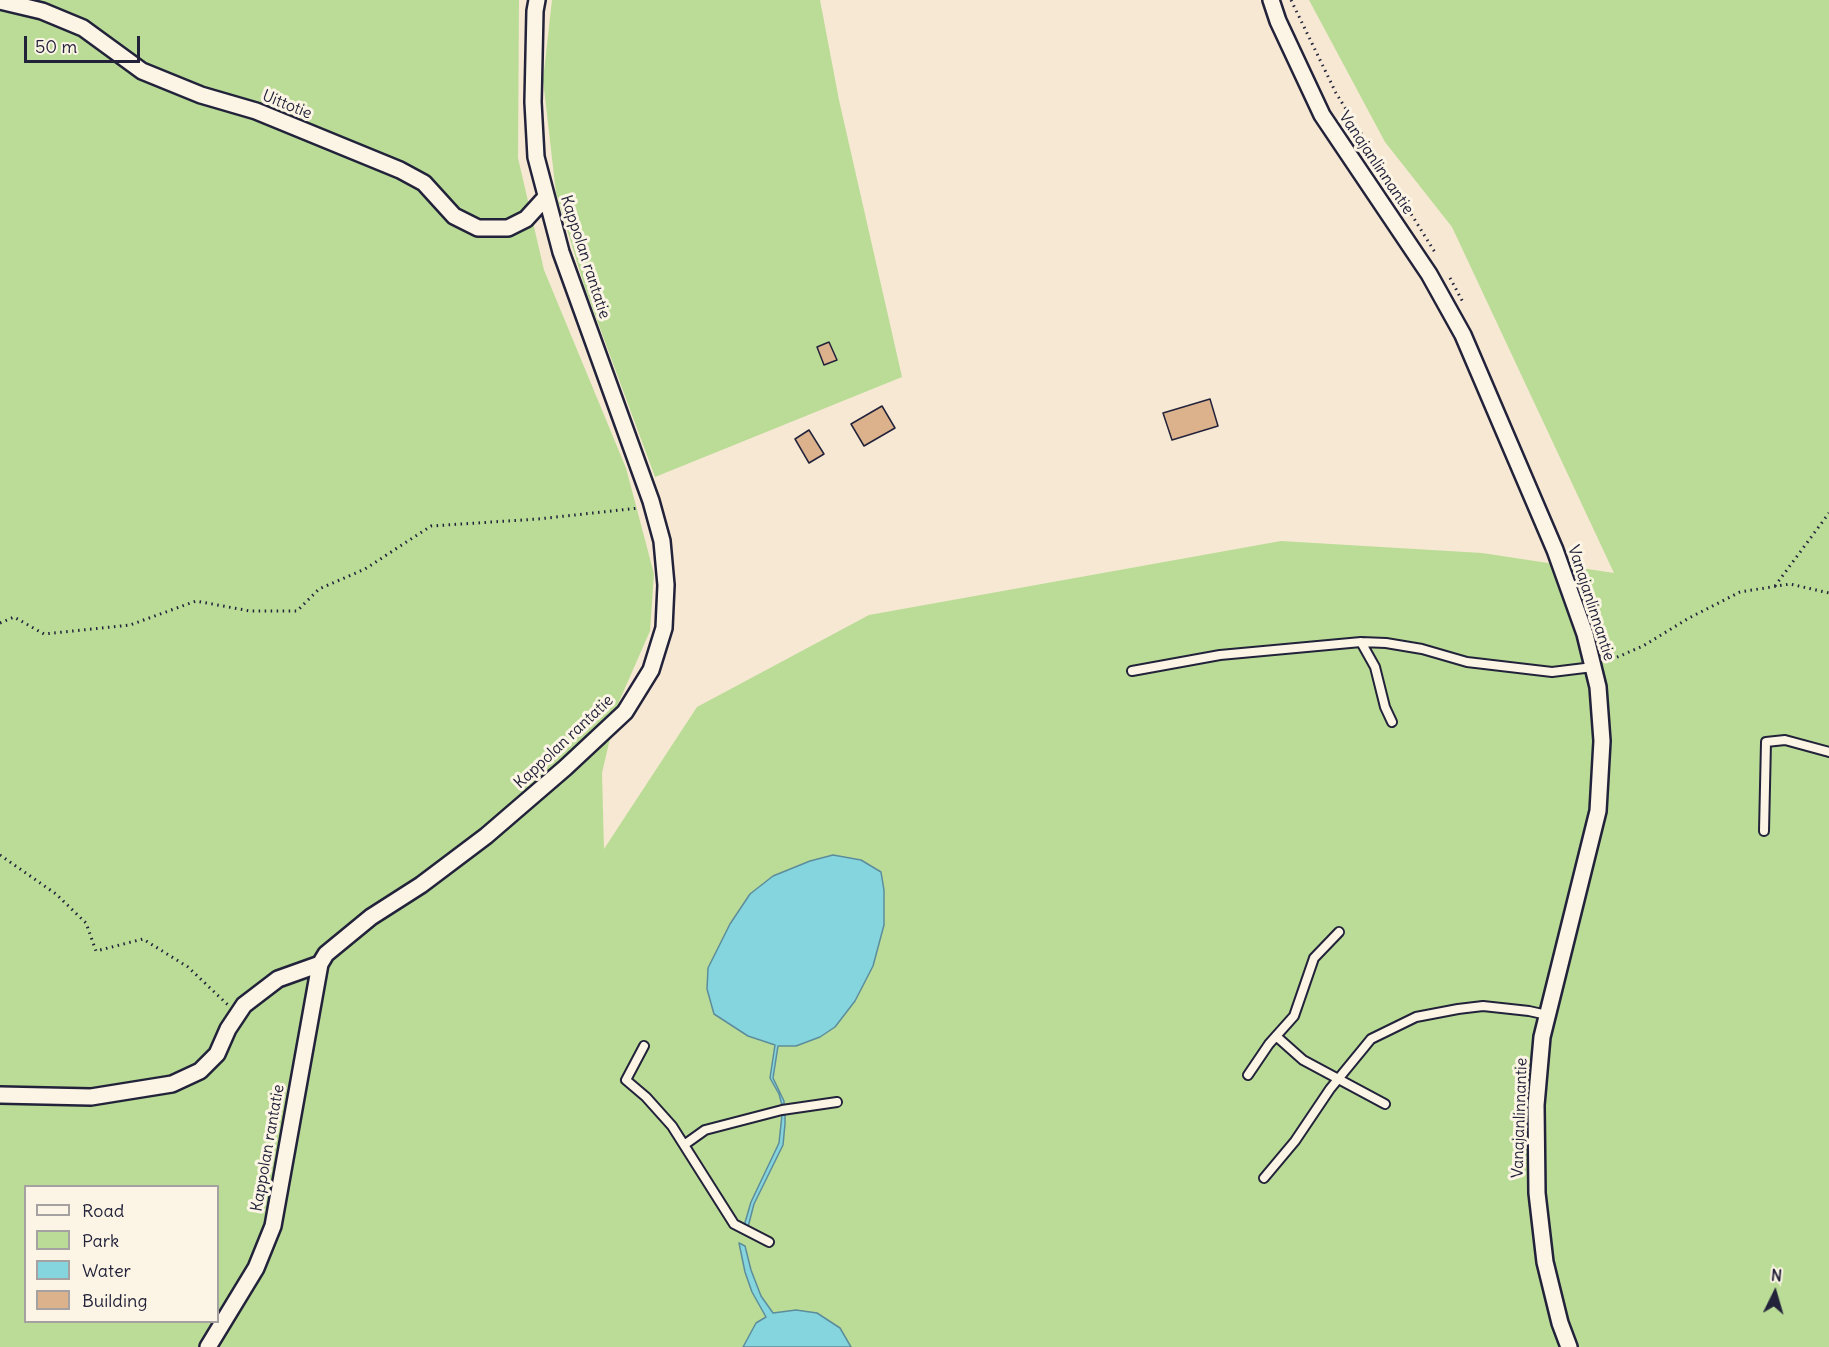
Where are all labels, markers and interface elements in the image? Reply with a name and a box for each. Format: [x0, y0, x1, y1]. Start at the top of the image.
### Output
scale bar [27, 24, 142, 62]
text: 50 m [35, 35, 77, 58]
street label: Uittotie [259, 86, 315, 124]
street label: Vanajanlinnantie [1334, 108, 1418, 218]
street label: Kappolan rantatie [556, 193, 614, 321]
street label: Vanajanlinnantie [1563, 543, 1619, 663]
street label: Kappolan rantatie [510, 691, 618, 793]
street label: Vanajanlinnantie [1508, 1058, 1532, 1178]
street label: Kappolan rantatie [247, 1083, 289, 1213]
legend [24, 1185, 219, 1323]
text: Road [82, 1199, 124, 1222]
text: Park [82, 1229, 119, 1252]
text: Water [82, 1259, 131, 1282]
north arrow [1745, 1263, 1805, 1323]
text: N [1770, 1265, 1783, 1286]
text: Building [82, 1289, 147, 1312]

